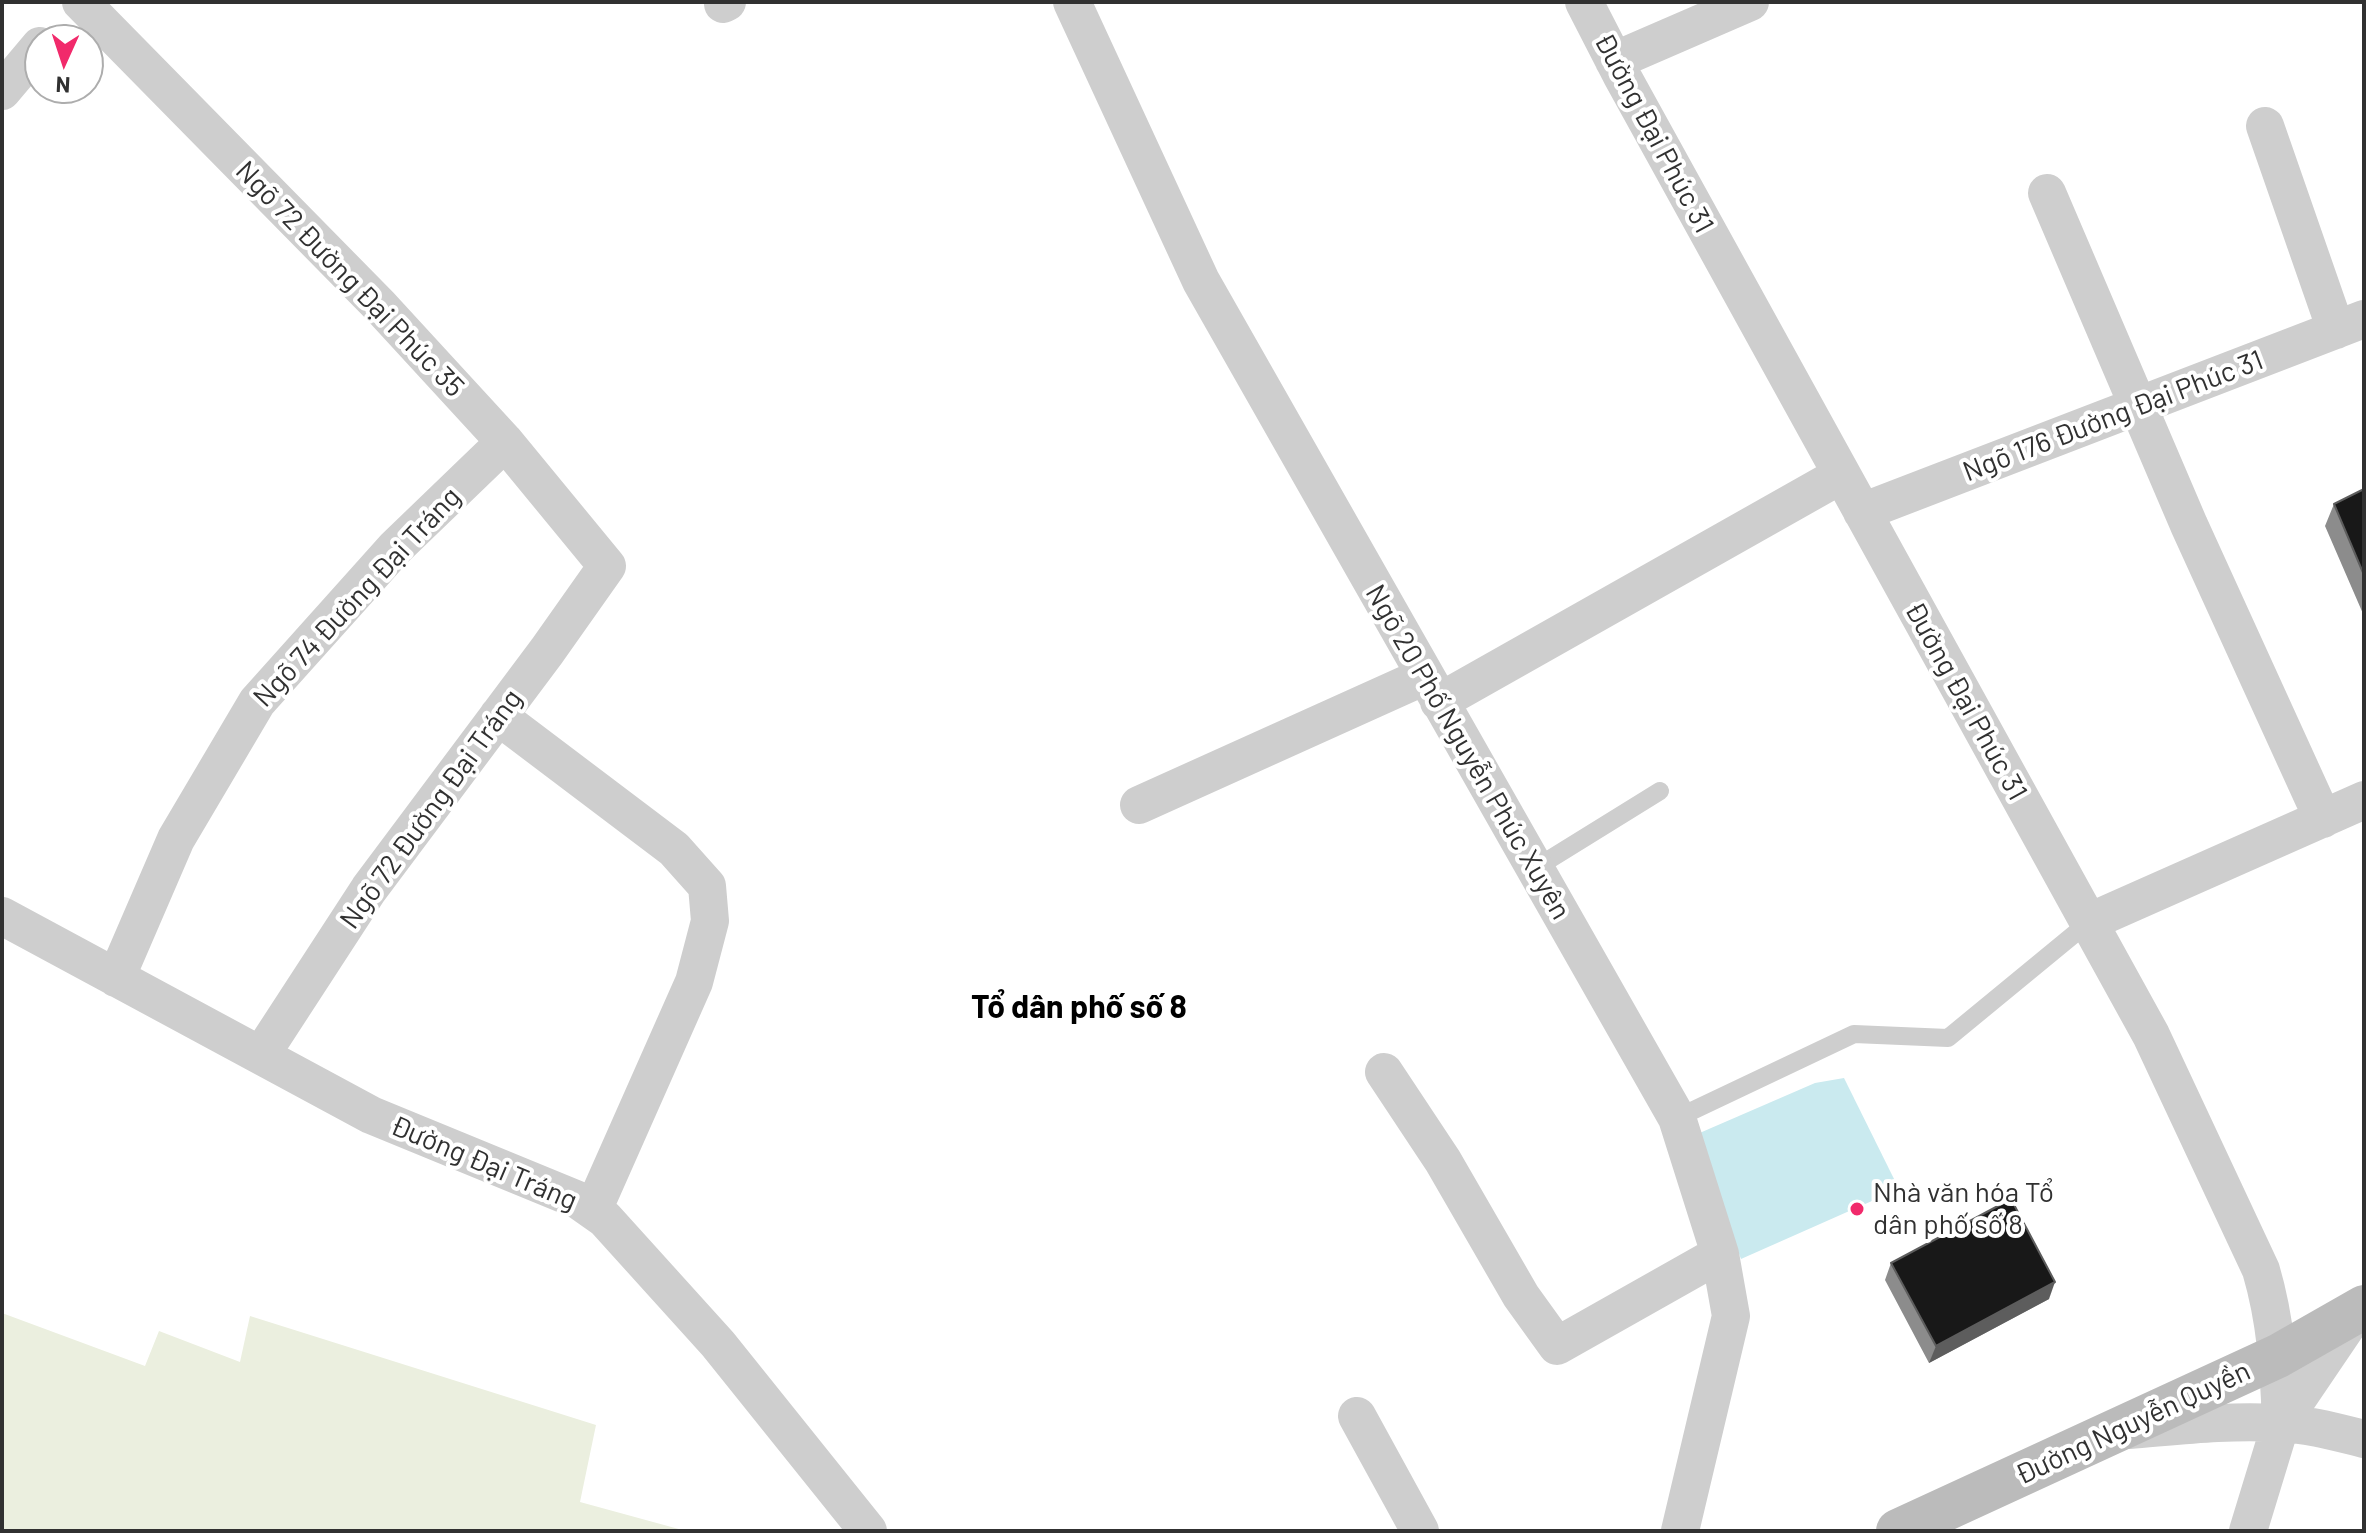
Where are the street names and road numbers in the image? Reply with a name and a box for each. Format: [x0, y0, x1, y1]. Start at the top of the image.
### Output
street label: Đường Đại Phúc 31 [1587, 27, 1721, 239]
street label: Ngõ 72 Đường Đại Phúc 35 [229, 154, 471, 404]
street label: Ngõ 176 Đường Đại Phúc 31 [1958, 343, 2268, 489]
street label: Ngõ 74 Đường Đại Tráng [246, 480, 468, 714]
street label: Ngõ 20 Phố Nguyễn Phúc Xuyên [1358, 579, 1578, 925]
street label: Đường Đại Phúc 31 [1898, 596, 2034, 806]
street label: Ngõ 72 Đường Đại Tráng [333, 683, 529, 935]
street label: Đường Đại Tráng [386, 1109, 582, 1217]
street label: Đường Nguyễn Quyền [2010, 1354, 2256, 1492]

